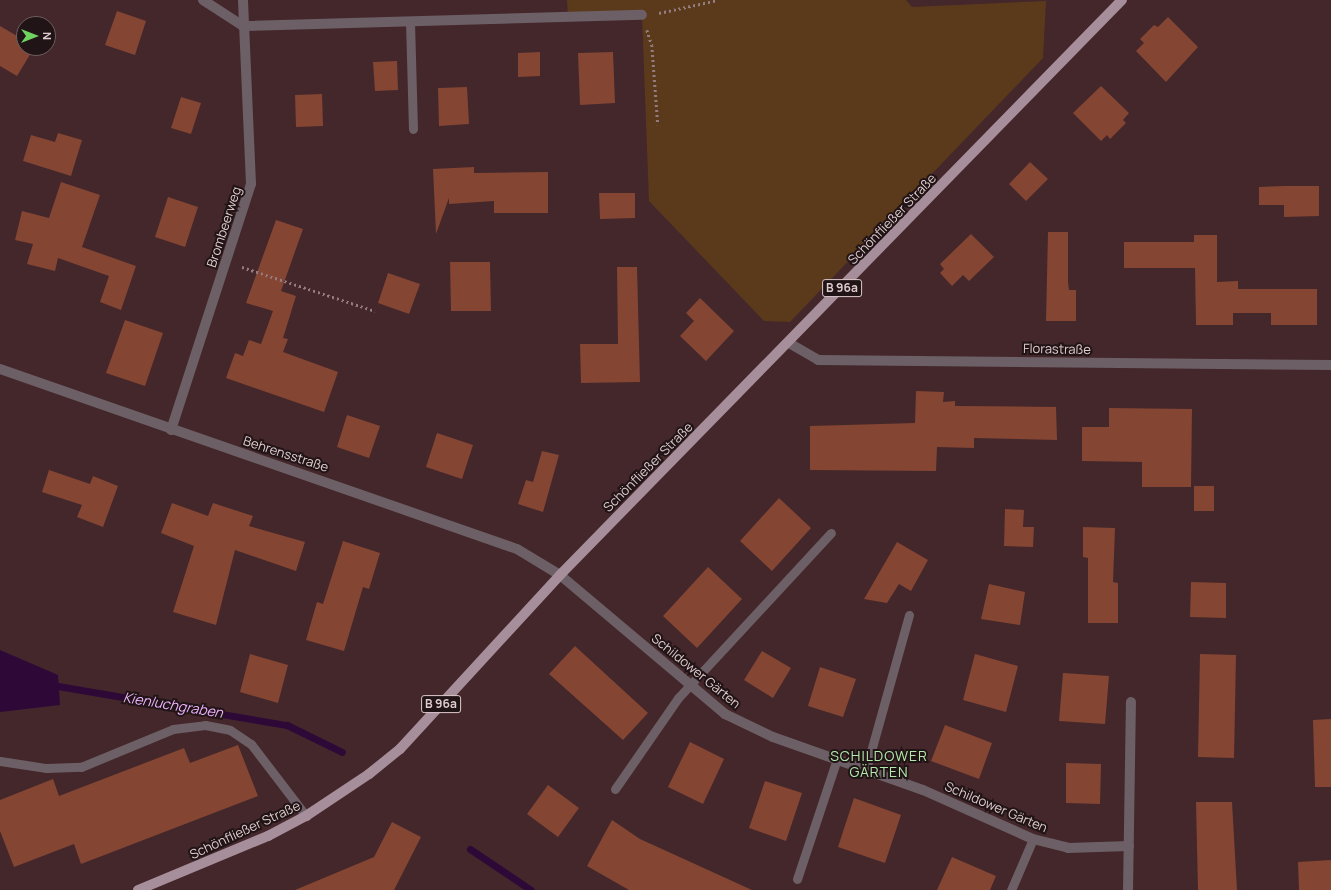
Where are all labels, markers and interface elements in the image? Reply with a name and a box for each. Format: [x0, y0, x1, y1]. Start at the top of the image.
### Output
north arrow [16, 16, 56, 56]
text: N [40, 32, 55, 40]
street label: Schönfließer Straße [845, 170, 939, 268]
street label: Brombeerweg [204, 185, 244, 269]
road number: B 96a [822, 278, 862, 298]
street label: Florastraße [1023, 341, 1091, 357]
street label: Schönfließer Straße [600, 419, 696, 515]
street label: Behrensstraße [241, 433, 331, 475]
street label: Schildower Gärten [648, 630, 744, 712]
water label: Kienluchgraben [122, 689, 224, 721]
road number: B 96a [421, 694, 461, 714]
district label: SCHILDOWER GÄRTEN [830, 748, 928, 780]
street label: Schildower Gärten [942, 778, 1050, 836]
street label: Schönfließer Straße [187, 798, 303, 862]

